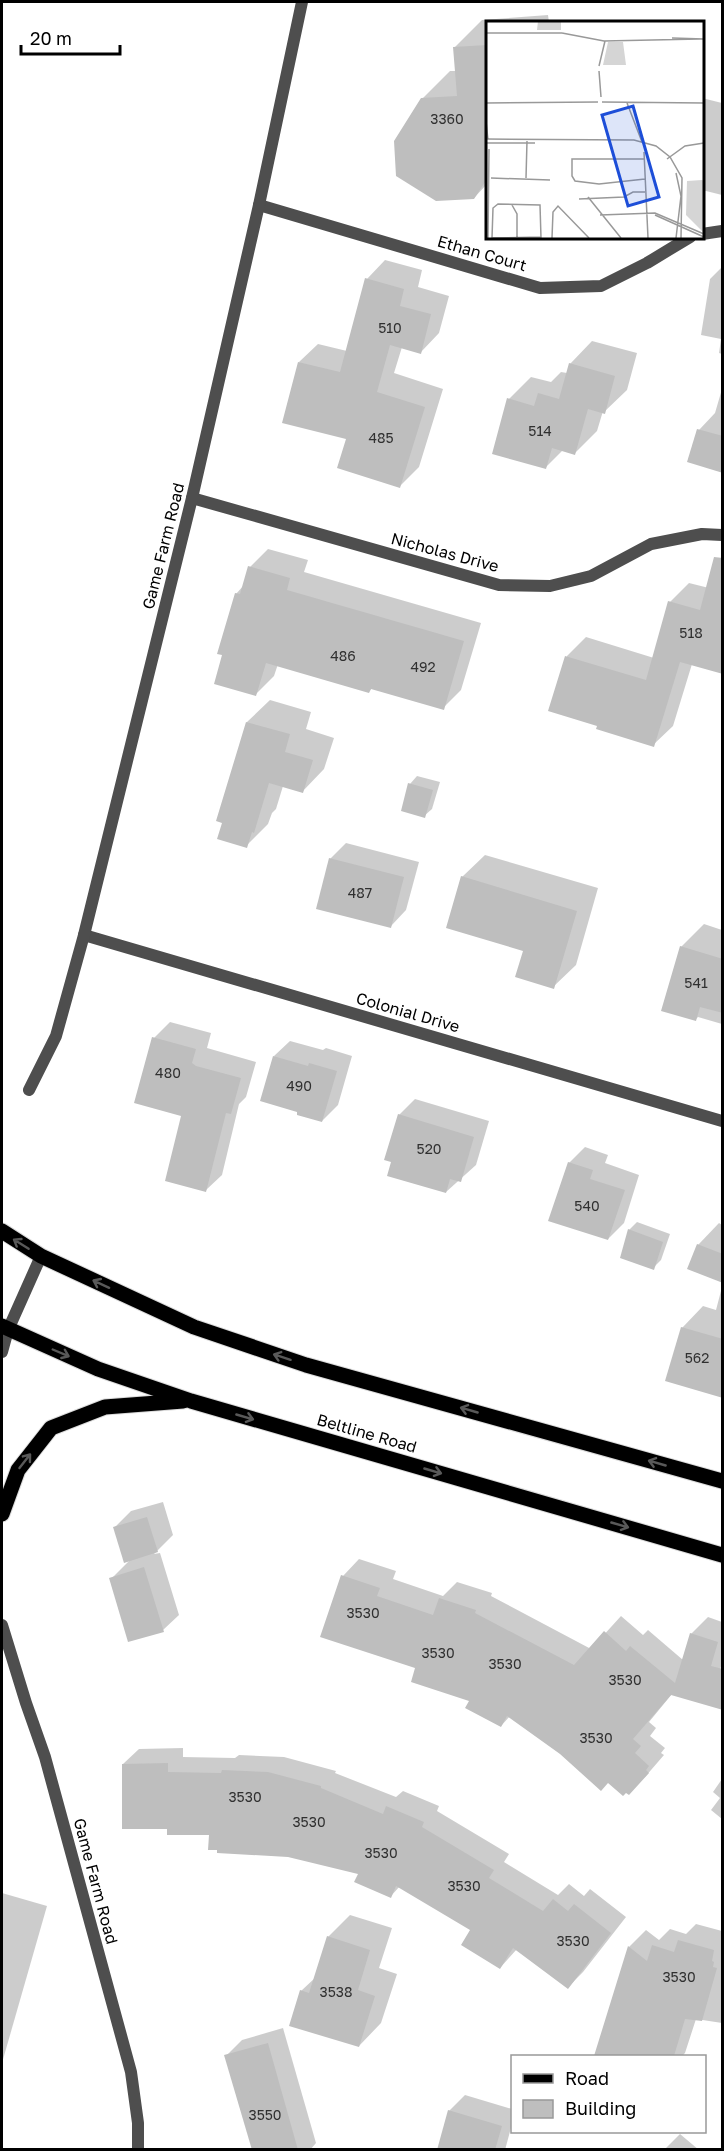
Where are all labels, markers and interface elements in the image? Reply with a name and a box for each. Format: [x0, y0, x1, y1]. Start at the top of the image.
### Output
scale bar [21, 18, 120, 56]
inset map [486, 21, 703, 238]
text: 20 m [30, 27, 72, 49]
house number: 3360 [430, 110, 464, 127]
street label: Ethan Court [435, 231, 529, 275]
house number: 510 [378, 319, 402, 336]
house number: 514 [528, 422, 552, 439]
house number: 485 [368, 429, 394, 446]
street label: Game Farm Road [138, 481, 188, 611]
street label: Nicholas Drive [389, 528, 501, 576]
house number: 518 [679, 624, 703, 641]
house number: 486 [330, 647, 356, 664]
house number: 492 [410, 658, 436, 675]
house number: 487 [348, 884, 372, 901]
house number: 541 [684, 974, 708, 991]
street label: Colonial Drive [354, 988, 462, 1036]
house number: 480 [155, 1064, 181, 1081]
house number: 490 [286, 1077, 312, 1094]
house number: 520 [417, 1140, 441, 1157]
house number: 540 [574, 1197, 600, 1214]
one-way arrow [13, 1237, 30, 1250]
one-way arrow [93, 1278, 111, 1289]
one-way arrow [52, 1348, 70, 1359]
house number: 562 [685, 1349, 709, 1366]
one-way arrow [273, 1350, 292, 1361]
one-way arrow [460, 1404, 479, 1415]
street label: Beltline Road [315, 1409, 419, 1457]
one-way arrow [236, 1412, 255, 1423]
one-way arrow [18, 1454, 31, 1470]
one-way arrow [648, 1457, 667, 1468]
one-way arrow [423, 1466, 442, 1477]
one-way arrow [610, 1520, 629, 1532]
house number: 3530 [346, 1604, 380, 1621]
house number: 3530 [421, 1644, 455, 1661]
house number: 3530 [488, 1655, 522, 1672]
house number: 3530 [608, 1671, 642, 1688]
house number: 3530 [579, 1729, 613, 1746]
house number: 3530 [228, 1788, 262, 1805]
house number: 3530 [292, 1813, 326, 1830]
street label: Game Farm Road [70, 1816, 122, 1946]
house number: 3530 [364, 1844, 398, 1861]
house number: 3530 [447, 1877, 481, 1894]
house number: 3530 [556, 1932, 590, 1949]
house number: 3530 [662, 1968, 696, 1985]
house number: 3538 [319, 1983, 353, 2000]
legend [511, 2055, 706, 2133]
text: Road [565, 2067, 609, 2089]
text: Building [565, 2097, 636, 2119]
house number: 3550 [248, 2106, 282, 2123]

